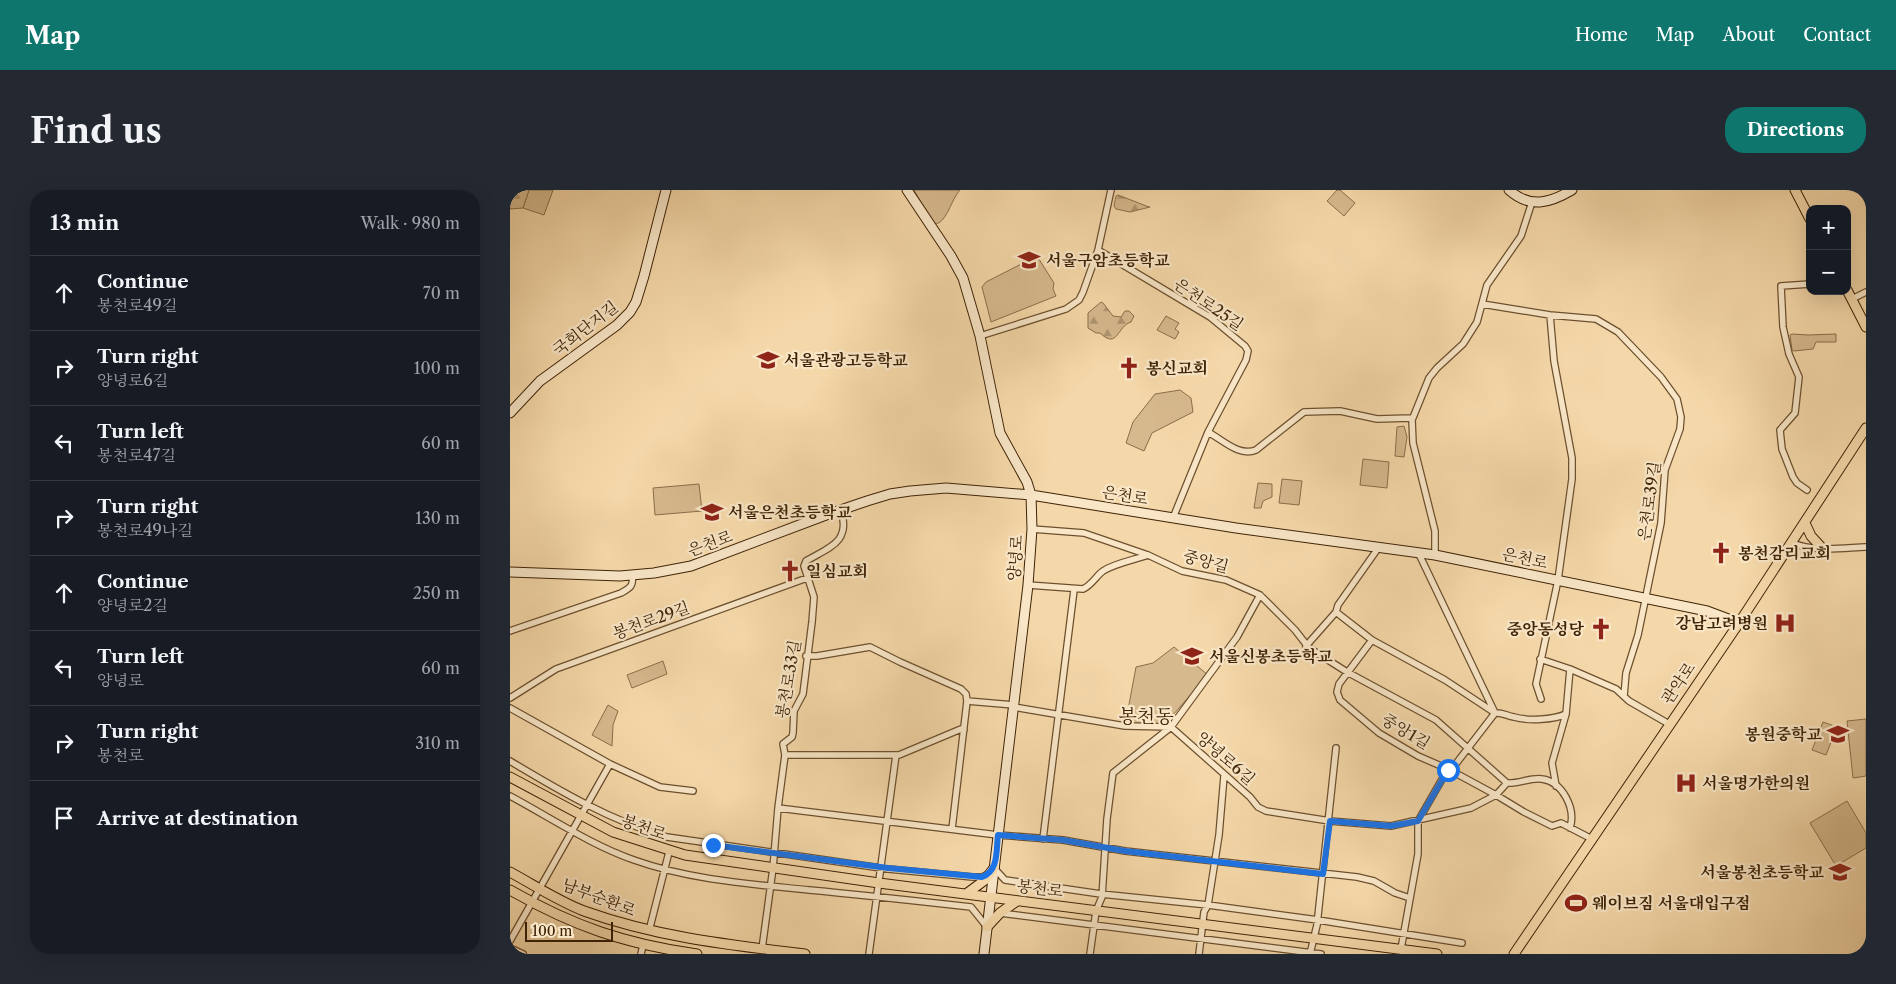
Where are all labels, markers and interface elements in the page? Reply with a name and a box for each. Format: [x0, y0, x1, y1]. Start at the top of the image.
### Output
text: Map [25, 21, 80, 50]
text: Home [1575, 24, 1628, 46]
text: Map [1656, 24, 1694, 46]
text: About [1722, 24, 1775, 46]
text: Contact [1803, 24, 1871, 46]
button: Directions [1725, 107, 1866, 153]
text: Find us [30, 109, 162, 152]
map controls [1806, 205, 1851, 295]
button: + [1806, 205, 1851, 250]
text: 13 min [50, 210, 119, 235]
text: Walk · 980 m [361, 213, 460, 233]
school or university icon: 서울구암초등학교 [1016, 247, 1042, 273]
place label: 서울구암초등학교 [1046, 250, 1170, 270]
button: − [1806, 250, 1851, 295]
text: Continue [97, 270, 189, 293]
street label: 은천로25길 [1170, 273, 1248, 335]
icon: ahead [50, 279, 78, 307]
text: 70 m [423, 283, 460, 303]
text: 봉천로49길 [97, 295, 177, 315]
street label: 국회단지길 [548, 296, 622, 360]
text: Turn right [97, 345, 198, 368]
school or university icon: 서울관광고등학교 [755, 347, 781, 373]
place label: 서울관광고등학교 [784, 350, 908, 370]
icon: right [50, 354, 78, 382]
church icon: 봉신교회 [1116, 355, 1142, 381]
text: 100 m [414, 358, 460, 378]
place label: 봉신교회 [1146, 358, 1208, 378]
text: 양녕로6길 [97, 370, 168, 390]
text: Turn left [97, 420, 184, 443]
icon: left [50, 429, 78, 457]
text: 60 m [421, 433, 460, 453]
text: 봉천로47길 [97, 445, 176, 465]
street label: 은천로39길 [1634, 460, 1664, 542]
street label: 은천로 [1101, 481, 1150, 509]
text: Turn right [97, 495, 198, 518]
school or university icon: 서울은천초등학교 [699, 499, 725, 525]
place label: 서울은천초등학교 [728, 502, 852, 522]
icon: right [50, 504, 78, 532]
text: 130 m [415, 508, 460, 528]
text: 봉천로49나길 [97, 520, 193, 540]
street label: 은천로 [685, 525, 736, 560]
street label: 양녕로 [1003, 534, 1027, 582]
church icon: 봉천감리교회 [1708, 540, 1734, 566]
street label: 은천로 [1500, 543, 1550, 573]
place label: 봉천감리교회 [1738, 543, 1831, 563]
street label: 중앙길 [1181, 545, 1231, 577]
church icon: 일심교회 [777, 558, 803, 584]
place label: 일심교회 [806, 561, 868, 581]
text: Continue [97, 570, 189, 593]
icon: ahead [50, 579, 78, 607]
text: 250 m [413, 583, 460, 603]
text: 양녕로2길 [97, 595, 168, 615]
street label: 봉천로29길 [610, 597, 692, 643]
hospital icon: 강남고려병원 [1772, 610, 1798, 636]
place label: 강남고려병원 [1675, 613, 1768, 633]
church icon: 중앙동성당 [1588, 616, 1614, 642]
place label: 중앙동성당 [1507, 619, 1585, 639]
street label: 봉천로33길 [771, 638, 805, 720]
school or university icon: 서울신봉초등학교 [1179, 643, 1205, 669]
text: Turn left [97, 645, 184, 668]
place label: 서울신봉초등학교 [1209, 646, 1333, 666]
icon: left [50, 654, 78, 682]
text: 60 m [421, 658, 460, 678]
street label: 관악로 [1657, 658, 1700, 708]
text: 양녕로 [97, 670, 143, 690]
district label: 봉천동 [1118, 705, 1174, 728]
street label: 중앙1길 [1378, 709, 1434, 753]
text: Turn right [97, 720, 198, 743]
school or university icon: 봉원중학교 [1825, 721, 1851, 747]
place label: 봉원중학교 [1745, 724, 1823, 744]
street label: 양녕로6길 [1193, 727, 1259, 789]
icon: right [50, 729, 78, 757]
text: 310 m [415, 733, 460, 753]
text: 봉천로 [97, 745, 143, 765]
route start [1437, 759, 1460, 782]
hospital icon: 서울명가한의원 [1673, 770, 1699, 796]
place label: 서울명가한의원 [1702, 773, 1810, 793]
icon: arrive [50, 804, 78, 832]
text: Arrive at destination [97, 807, 298, 830]
street label: 봉천로 [619, 810, 670, 844]
route end [702, 834, 725, 857]
school or university icon: 서울봉천초등학교 [1827, 859, 1853, 885]
place label: 서울봉천초등학교 [1700, 862, 1825, 882]
street label: 남부순환로 [559, 874, 639, 920]
street label: 봉천로 [1016, 875, 1065, 901]
sports icon: 웨이브짐 서울대입구점 [1563, 890, 1589, 916]
place label: 웨이브짐 서울대입구점 [1592, 893, 1751, 913]
scale bar [525, 919, 612, 942]
text: 100 m [532, 922, 572, 940]

